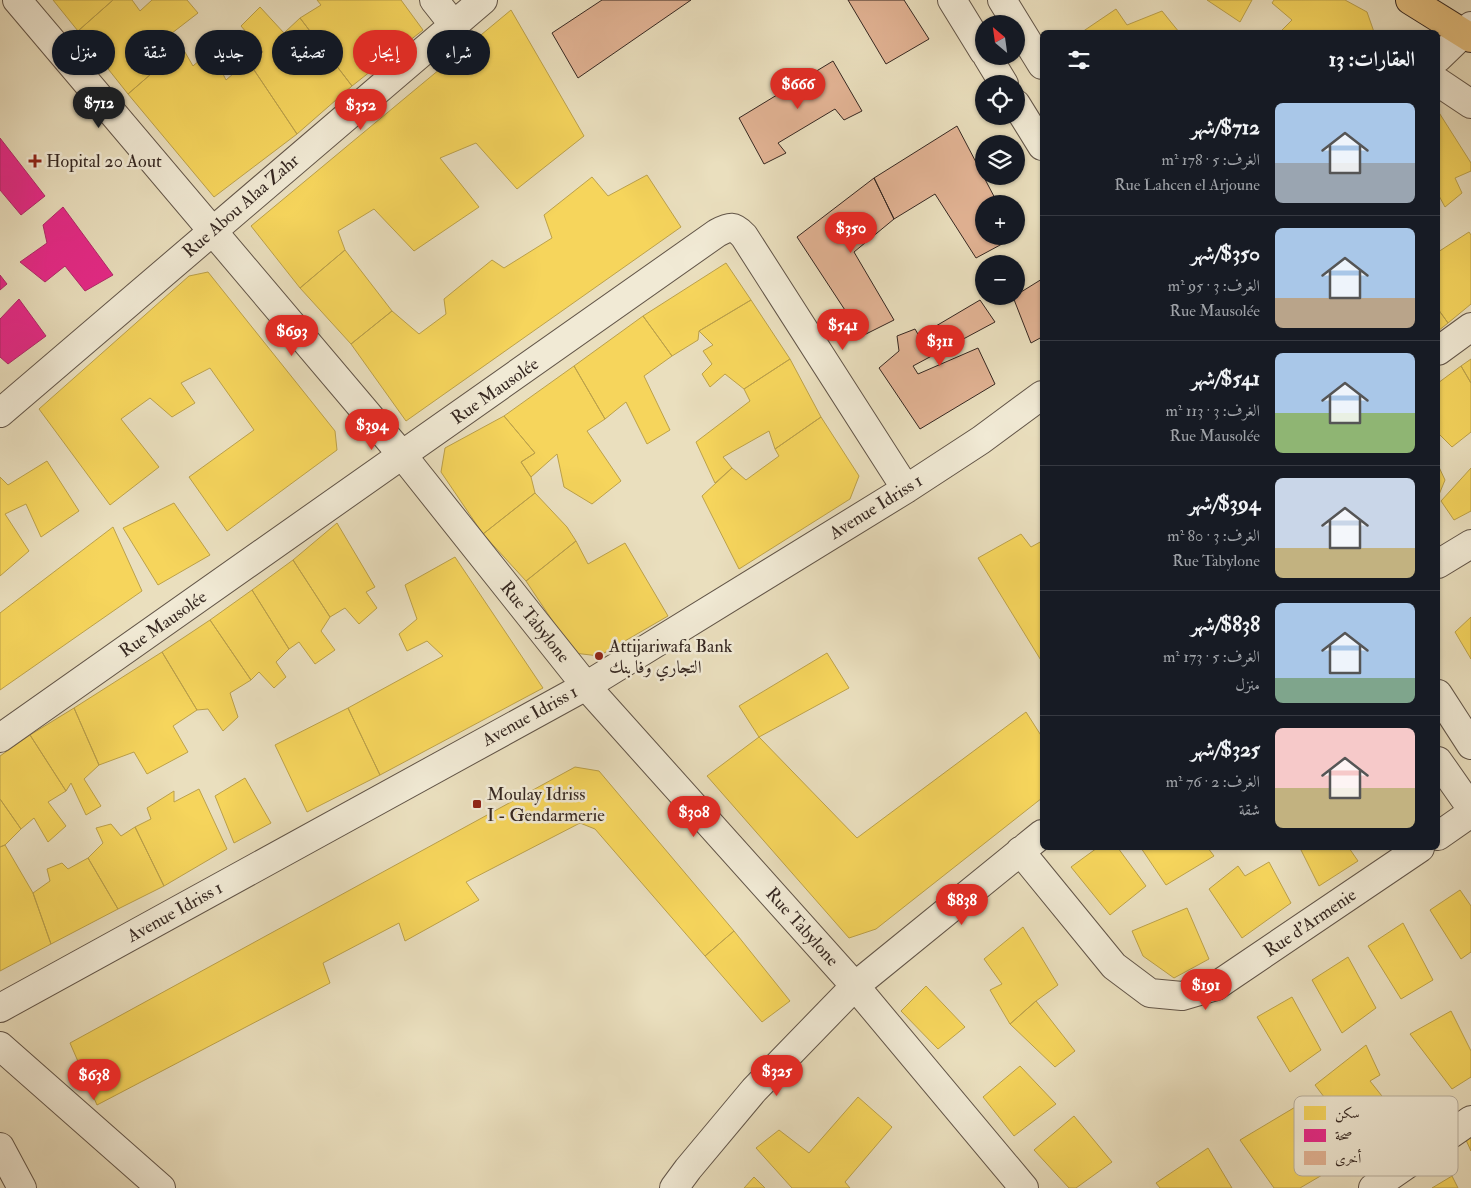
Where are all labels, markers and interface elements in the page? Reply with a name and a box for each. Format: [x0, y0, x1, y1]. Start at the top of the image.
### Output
north arrow [975, 15, 1025, 65]
map controls [975, 15, 1025, 305]
chip: منزل [52, 30, 115, 75]
chip: شقة [125, 30, 185, 75]
chip: جديد [195, 30, 262, 75]
chip: تصفية [272, 30, 343, 75]
chip: إيجار [353, 30, 417, 75]
chip: شراء [427, 30, 490, 75]
icon: filters [1065, 46, 1093, 74]
text: العقارات: 13 [1329, 46, 1415, 73]
pin: $666 [768, 68, 828, 110]
text: $666 [781, 74, 815, 94]
button: locate [975, 75, 1025, 125]
pin: $712 [69, 86, 129, 129]
pin: $352 [331, 88, 391, 131]
text: $712 [84, 93, 114, 113]
text: $352 [346, 95, 376, 115]
text: $712/شهر [1191, 114, 1260, 141]
icon: home [1315, 123, 1375, 183]
button: layers [975, 135, 1025, 185]
street label: Rue Abou Alaa Zahr [178, 149, 304, 263]
place label: Hopital 20 Aout [46, 150, 162, 173]
text: الغرف: 5 · 178 m² [1162, 150, 1260, 170]
marker: Hopital 20 Aout [28, 154, 42, 168]
text: Rue Lahcen el Arjoune [1114, 175, 1260, 195]
button: + [975, 195, 1025, 245]
pin: $350 [821, 212, 881, 254]
text: $350 [836, 218, 866, 238]
text: $350/شهر [1191, 240, 1260, 267]
icon: home [1315, 248, 1375, 308]
button: − [975, 255, 1025, 305]
text: الغرف: 3 · 95 m² [1168, 276, 1260, 296]
text: Rue Mausolée [1170, 301, 1260, 321]
pin: $541 [813, 308, 873, 351]
pin: $693 [262, 314, 322, 357]
text: $541 [828, 315, 858, 335]
text: $693 [276, 321, 308, 341]
pin: $311 [910, 324, 970, 367]
text: $311 [927, 331, 953, 351]
street label: Rue Mausolée [447, 352, 544, 430]
text: $541/شهر [1191, 365, 1260, 392]
icon: home [1315, 373, 1375, 433]
text: الغرف: 3 · 113 m² [1165, 401, 1260, 421]
pin: $394 [342, 408, 402, 451]
text: $394 [356, 415, 388, 435]
text: Rue Mausolée [1170, 426, 1260, 446]
street label: Avenue Idriss 1 [824, 469, 927, 545]
text: $394/شهر [1188, 490, 1260, 517]
icon: home [1315, 498, 1375, 558]
text: الغرف: 3 · 80 m² [1167, 526, 1260, 546]
text: Rue Tabylone [1172, 551, 1260, 571]
street label: Rue Tabylone [495, 576, 575, 668]
street label: Rue Mausolée [115, 585, 212, 663]
text: $838/شهر [1191, 611, 1260, 638]
icon: home [1315, 623, 1375, 683]
place label: Attijariwafa Bank التجاري وفا بنك [608, 635, 733, 682]
text: الغرف: 5 · 173 m² [1163, 647, 1260, 667]
marker: Attijariwafa Bank التجاري وفا بنك [593, 650, 605, 662]
text: منزل [1235, 675, 1260, 695]
street label: Avenue Idriss 1 [477, 680, 582, 752]
text: $325/شهر [1191, 736, 1260, 763]
icon: home [1315, 748, 1375, 808]
text: الغرف: 2 · 76 m² [1166, 772, 1260, 792]
place label: Moulay Idriss I - Gendarmerie [487, 783, 605, 827]
pin: $308 [664, 796, 724, 838]
marker: Moulay Idriss I - Gendarmerie [471, 798, 483, 810]
text: شقة [1239, 800, 1260, 820]
text: $308 [679, 802, 709, 822]
street label: Avenue Idriss 1 [122, 876, 227, 948]
street label: Rue Tabylone [760, 883, 844, 972]
street label: Rue d'Armenie [1259, 883, 1361, 963]
pin: $838 [932, 884, 992, 926]
text: $838 [947, 890, 977, 910]
pin: $191 [1176, 968, 1236, 1011]
text: $191 [1192, 975, 1220, 995]
pin: $325 [747, 1054, 807, 1097]
pin: $638 [64, 1058, 124, 1101]
text: $325 [762, 1061, 792, 1081]
text: $638 [79, 1065, 109, 1085]
legend [1294, 1096, 1458, 1176]
text: سكن [1335, 1105, 1360, 1123]
text: صحة [1335, 1127, 1352, 1144]
text: أخرى [1335, 1148, 1362, 1167]

